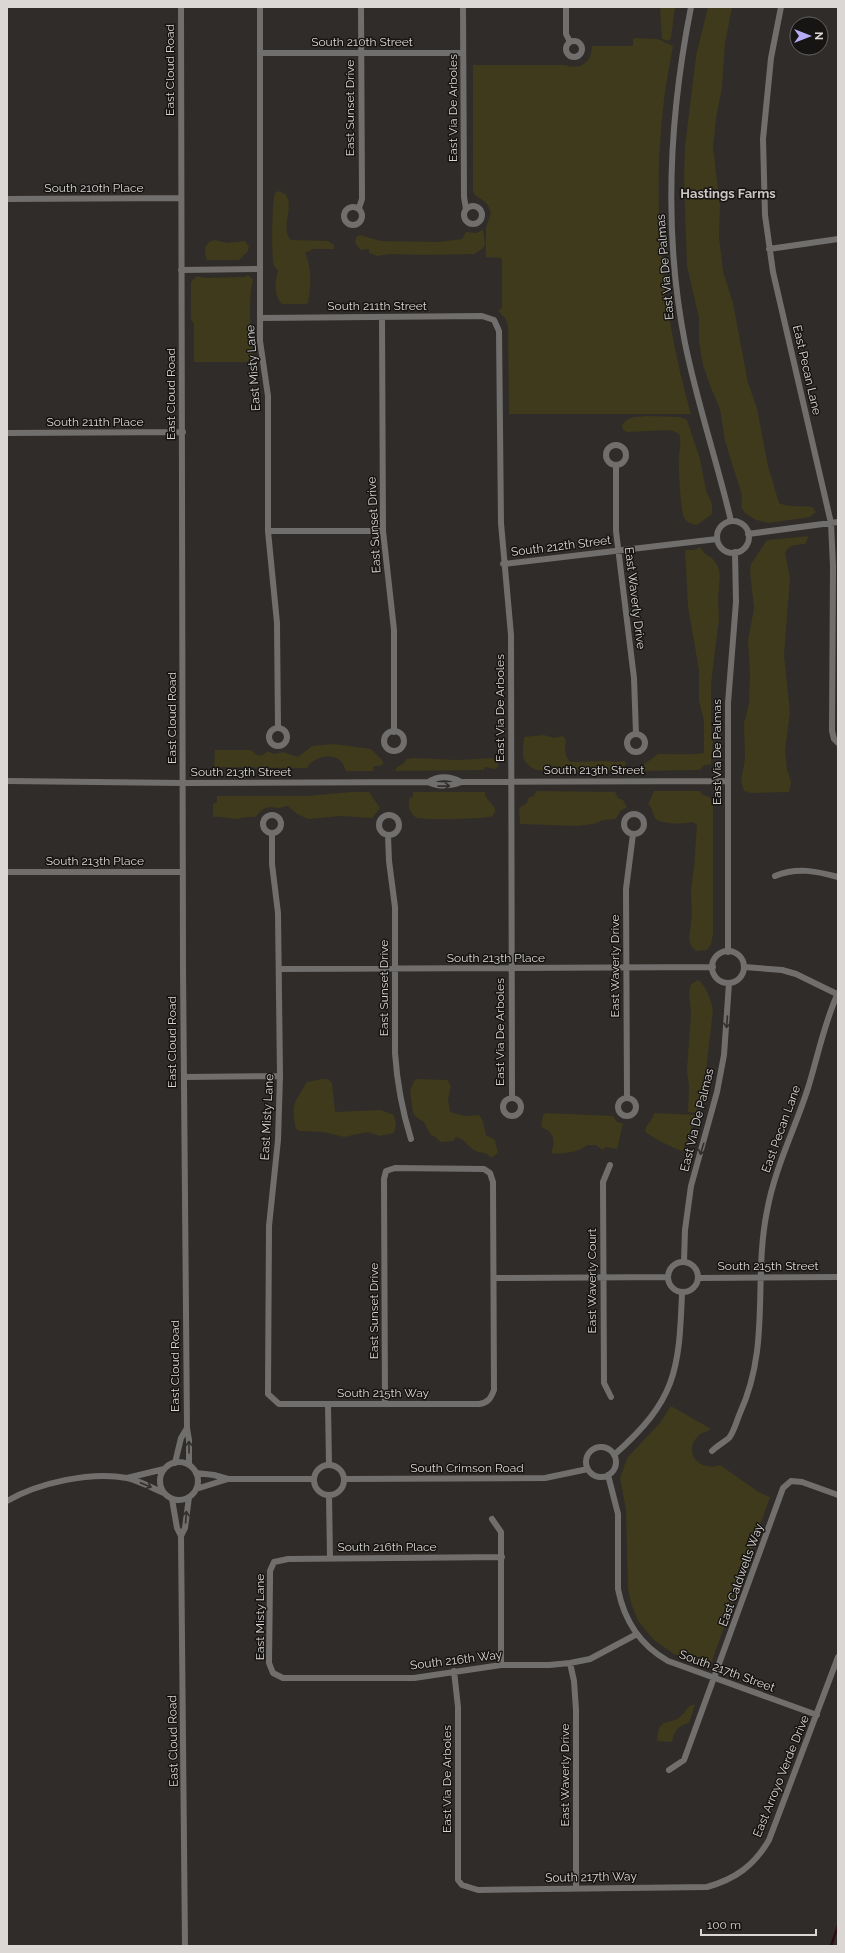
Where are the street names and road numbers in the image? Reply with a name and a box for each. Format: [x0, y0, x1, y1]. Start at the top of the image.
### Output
street label: East Cloud Road [163, 24, 177, 116]
street label: South 210th Street [311, 35, 413, 49]
street label: East Via De Arboles [446, 54, 460, 162]
street label: East Sunset Drive [343, 60, 357, 156]
street label: South 210th Place [44, 181, 144, 195]
street label: East Via De Palmas [653, 213, 677, 320]
street label: South 211th Street [327, 299, 427, 313]
street label: East Misty Lane [243, 324, 263, 412]
street label: East Pecan Lane [790, 324, 824, 416]
street label: East Cloud Road [164, 348, 178, 440]
street label: South 211th Place [46, 415, 144, 429]
street label: East Sunset Drive [364, 476, 384, 574]
street label: South 212th Street [510, 533, 612, 559]
street label: East Waverly Drive [622, 546, 648, 650]
street label: East Via De Arboles [493, 654, 507, 762]
street label: East Cloud Road [165, 672, 179, 764]
street label: East Via De Palmas [710, 699, 724, 805]
street label: South 213th Street [544, 763, 644, 777]
street label: South 213th Street [191, 765, 291, 779]
street label: South 213th Place [46, 854, 144, 868]
street label: East Waverly Drive [608, 915, 622, 1017]
street label: East Sunset Drive [377, 940, 391, 1036]
street label: South 213th Place [447, 951, 545, 965]
street label: East Via De Arboles [493, 978, 507, 1086]
street label: East Cloud Road [165, 996, 179, 1088]
street label: East Via De Palmas [677, 1067, 717, 1173]
street label: East Misty Lane [258, 1073, 276, 1161]
street label: East Pecan Lane [759, 1083, 803, 1175]
street label: East Waverly Court [585, 1228, 599, 1334]
street label: South 215th Street [718, 1259, 818, 1273]
street label: East Sunset Drive [367, 1263, 381, 1359]
street label: East Cloud Road [168, 1320, 182, 1412]
street label: South 215th Way [337, 1386, 429, 1400]
street label: South Crimson Road [410, 1461, 524, 1475]
street label: East Caldwells Way [716, 1521, 766, 1628]
street label: South 216th Place [337, 1540, 437, 1554]
street label: East Misty Lane [253, 1574, 267, 1660]
street label: South 216th Way [409, 1647, 503, 1673]
street label: South 217th Street [677, 1647, 777, 1695]
street label: East Cloud Road [165, 1695, 181, 1787]
street label: East Arroyo Verde Drive [750, 1713, 812, 1839]
street label: East Waverly Drive [558, 1724, 572, 1826]
street label: East Via De Arboles [440, 1725, 454, 1833]
street label: South 217th Way [545, 1869, 638, 1885]

